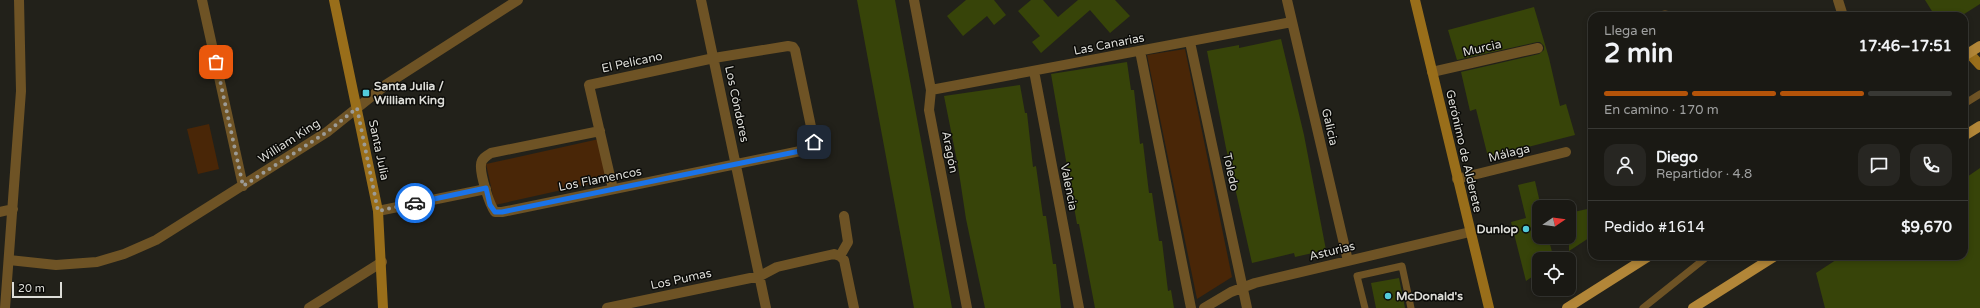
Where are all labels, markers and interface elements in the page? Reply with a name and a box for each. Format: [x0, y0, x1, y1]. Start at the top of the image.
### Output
text: Llega en [1604, 23, 1656, 39]
street label: Las Canarias [1072, 30, 1146, 58]
street label: Murcia [1461, 37, 1503, 59]
text: 17:46–17:51 [1859, 37, 1952, 55]
text: 2 min [1604, 38, 1673, 69]
pin [199, 45, 233, 79]
street label: El Pelícano [600, 49, 664, 75]
icon: bag [205, 51, 227, 73]
street label: Los Cóndores [722, 65, 752, 144]
place label: Santa Julia / William King [374, 79, 445, 108]
marker: Santa Julia / William King [361, 88, 371, 98]
street label: Gerónimo de Alderete [1443, 88, 1485, 214]
text: En camino · 170 m [1604, 102, 1719, 118]
street label: Galicia [1319, 107, 1341, 147]
street label: William King [256, 116, 322, 166]
street label: Santa Julia [366, 119, 392, 181]
pin [797, 125, 831, 159]
street label: Aragón [939, 130, 961, 174]
icon: home [803, 131, 825, 153]
street label: Málaga [1487, 141, 1531, 165]
button: person [1604, 144, 1646, 186]
button: chat [1858, 144, 1900, 186]
button: phone [1910, 144, 1952, 186]
text: Diego [1656, 148, 1698, 166]
street label: Toledo [1220, 152, 1242, 192]
street label: Valencia [1058, 162, 1080, 212]
street label: Los Flamencos [557, 164, 643, 194]
text: Repartidor · 4.8 [1656, 166, 1752, 182]
courier [395, 183, 435, 223]
icon: car [404, 192, 426, 214]
north arrow [1532, 200, 1576, 244]
map controls [1532, 200, 1576, 296]
text: Pedido #1614 [1604, 218, 1705, 236]
text: $9,670 [1901, 218, 1952, 236]
place label: Dunlop [1477, 222, 1518, 237]
marker: Dunlop [1521, 224, 1531, 234]
street label: Asturias [1308, 239, 1357, 263]
button: locate [1532, 252, 1576, 296]
street label: Los Pumas [649, 266, 713, 292]
scale bar [12, 280, 62, 299]
text: 20 m [18, 282, 45, 295]
place label: McDonald's [1396, 289, 1463, 303]
marker: McDonald's [1383, 291, 1393, 301]

